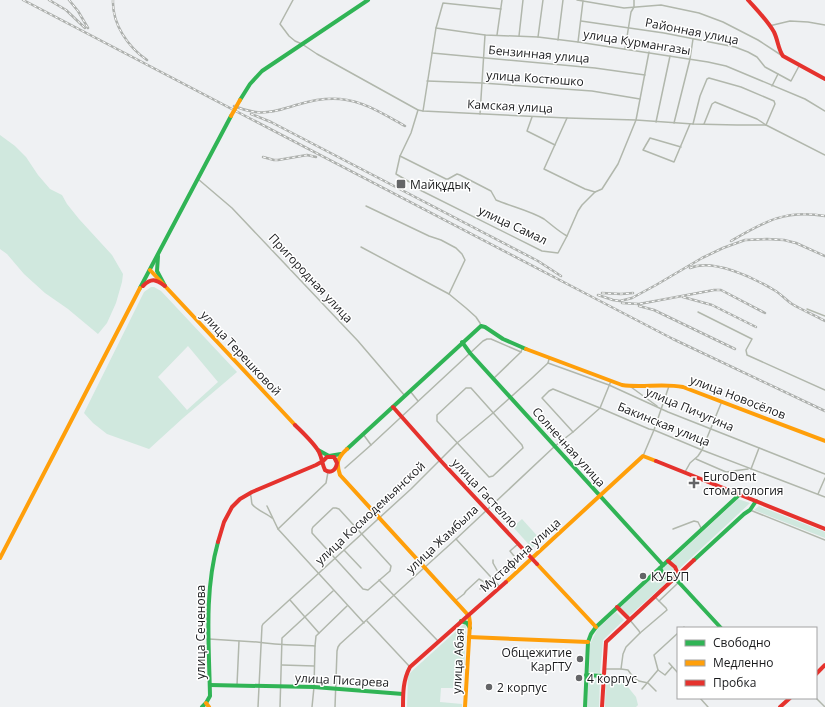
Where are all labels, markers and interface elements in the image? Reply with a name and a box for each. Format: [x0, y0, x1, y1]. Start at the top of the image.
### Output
street label: Районная улица [644, 14, 740, 48]
street label: улица Курмангазы [582, 25, 692, 59]
street label: Бензинная улица [488, 41, 590, 67]
street label: улица Костюшко [486, 66, 584, 90]
street label: Камская улица [467, 95, 553, 117]
place label: Майқұдық [410, 176, 471, 193]
marker: Майқұдық [395, 178, 407, 190]
street label: улица Самал [476, 202, 550, 248]
street label: Пригородная улица [265, 230, 357, 326]
street label: улица Терешковой [197, 307, 285, 399]
street label: улица Новосёлов [688, 371, 788, 423]
street label: улица Пичугина [643, 383, 737, 435]
street label: Бакинская улица [615, 398, 713, 450]
street label: Солнечная улица [529, 403, 609, 491]
street label: улица Гастелло [448, 454, 522, 532]
street label: улица Космодемьянской [311, 457, 429, 569]
place label: EuroDent стоматология [703, 468, 783, 499]
marker: EuroDent стоматология [688, 477, 700, 489]
street label: улица Жамбыла [402, 501, 482, 577]
street label: Мустафина улица [476, 514, 564, 596]
place label: КУБУП [651, 568, 689, 585]
marker: КУБУП [638, 571, 648, 581]
street label: улица Сеченова [192, 585, 209, 679]
legend [677, 627, 817, 699]
street label: улица Абая [448, 628, 468, 694]
text: Свободно [713, 634, 771, 651]
place label: Общежитие КарГТУ [502, 644, 573, 675]
marker: Общежитие КарГТУ [575, 654, 585, 664]
text: Медленно [713, 654, 773, 671]
street label: улица Писарева [295, 669, 389, 691]
place label: 4 корпус [587, 670, 637, 687]
marker: 4 корпус [574, 673, 584, 683]
text: Пробка [713, 674, 756, 691]
place label: 2 корпус [497, 679, 547, 696]
marker: 2 корпус [484, 682, 494, 692]

